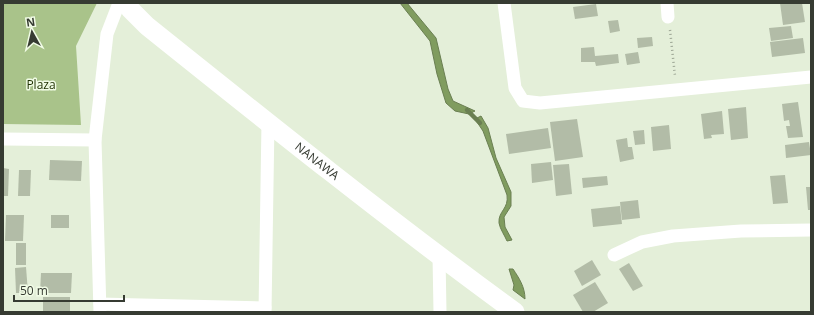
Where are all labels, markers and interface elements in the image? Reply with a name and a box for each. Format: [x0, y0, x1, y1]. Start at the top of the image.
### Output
north arrow [12, 12, 52, 52]
text: N [25, 14, 36, 30]
park label: Plaza [26, 76, 56, 93]
street label: NANAWA [292, 138, 343, 184]
scale bar [14, 277, 124, 303]
text: 50 m [20, 282, 48, 299]

